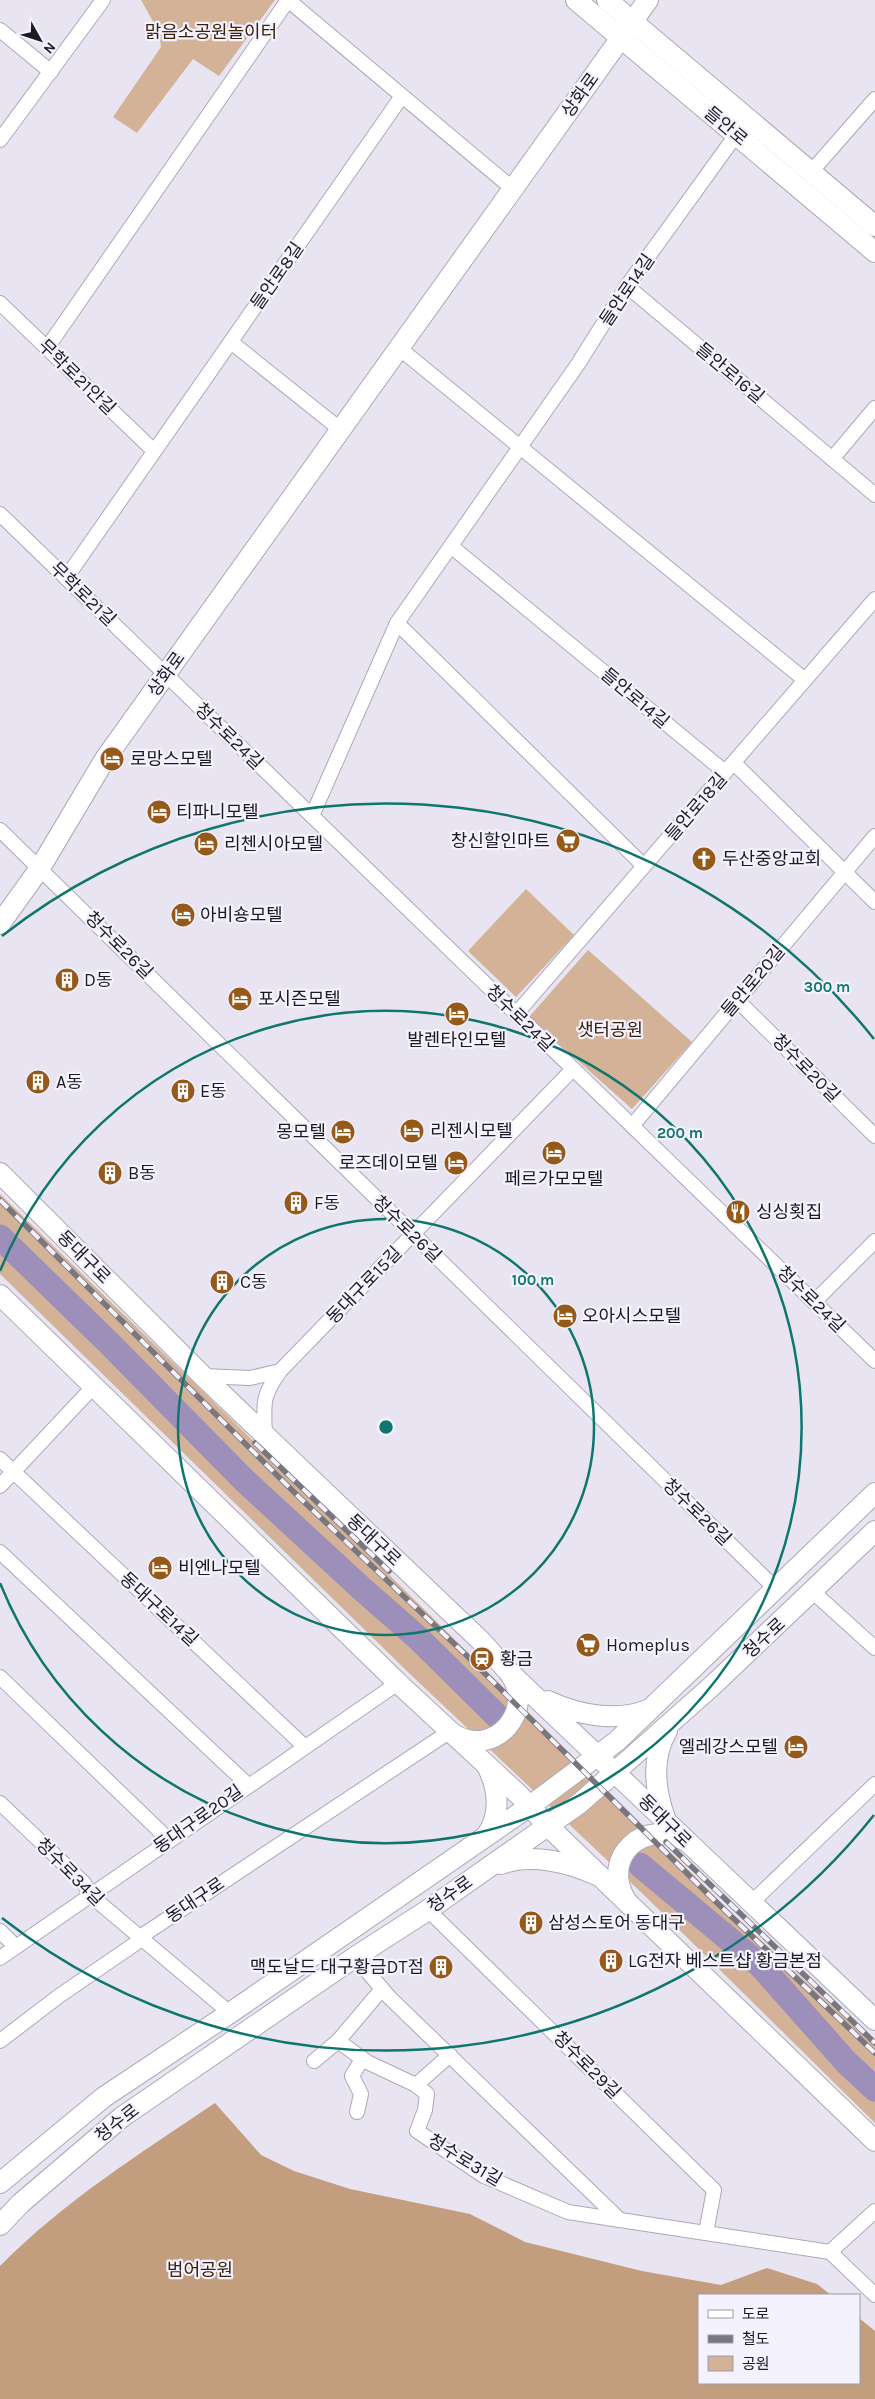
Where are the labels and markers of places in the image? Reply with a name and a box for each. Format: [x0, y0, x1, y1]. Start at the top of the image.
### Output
hotel icon: 로망스모텔 [99, 746, 125, 772]
place label: 로망스모텔 [130, 748, 213, 770]
hotel icon: 티파니모텔 [146, 799, 172, 825]
place label: 티파니모텔 [176, 801, 259, 823]
supermarket icon: 창신할인마트 [555, 828, 581, 854]
place label: 창신할인마트 [451, 830, 550, 852]
hotel icon: 리첸시아모텔 [193, 831, 219, 857]
place label: 리첸시아모텔 [224, 833, 323, 855]
church icon: 두산중앙교회 [691, 846, 717, 872]
place label: 두산중앙교회 [722, 848, 821, 870]
hotel icon: 아비숑모텔 [170, 902, 196, 928]
place label: 아비숑모텔 [200, 904, 283, 926]
building icon: D동 [54, 967, 80, 993]
place label: D동 [84, 969, 112, 991]
hotel icon: 포시즌모텔 [227, 986, 253, 1012]
place label: 포시즌모텔 [258, 988, 341, 1010]
hotel icon: 발렌타인모텔 [444, 1001, 470, 1027]
place label: 발렌타인모텔 [407, 1029, 507, 1051]
building icon: A동 [25, 1069, 51, 1095]
place label: A동 [56, 1071, 83, 1093]
building icon: E동 [170, 1078, 196, 1104]
place label: E동 [200, 1080, 227, 1102]
hotel icon: 리젠시모텔 [399, 1118, 425, 1144]
hotel icon: 몽모텔 [330, 1119, 356, 1145]
place label: 리젠시모텔 [430, 1120, 513, 1142]
place label: 몽모텔 [276, 1121, 326, 1143]
hotel icon: 페르가모모텔 [541, 1140, 567, 1166]
hotel icon: 로즈데이모텔 [443, 1150, 469, 1176]
place label: 로즈데이모텔 [339, 1152, 438, 1174]
building icon: B동 [97, 1160, 123, 1186]
place label: B동 [128, 1162, 156, 1184]
place label: 페르가모모텔 [504, 1168, 604, 1190]
building icon: F동 [283, 1190, 309, 1216]
place label: F동 [314, 1192, 340, 1214]
restaurant icon: 싱싱횟집 [725, 1199, 751, 1225]
place label: 싱싱횟집 [756, 1201, 822, 1223]
building icon: C동 [209, 1269, 235, 1295]
place label: C동 [240, 1271, 268, 1293]
hotel icon: 오아시스모텔 [552, 1303, 578, 1329]
place label: 오아시스모텔 [582, 1305, 681, 1327]
centre of rings [377, 1418, 395, 1436]
hotel icon: 비엔나모텔 [147, 1555, 173, 1581]
place label: 비엔나모텔 [178, 1557, 261, 1579]
supermarket icon: Homeplus [575, 1632, 601, 1658]
place label: Homeplus [606, 1634, 690, 1656]
station icon: 황금 [469, 1646, 495, 1672]
place label: 황금 [500, 1648, 533, 1670]
hotel icon: 엘레강스모텔 [783, 1734, 809, 1760]
place label: 엘레강스모텔 [679, 1736, 778, 1758]
building icon: 삼성스토어 동대구 [518, 1910, 544, 1936]
place label: 삼성스토어 동대구 [548, 1912, 685, 1934]
building icon: LG전자 베스트샵 황금본점 [598, 1948, 624, 1974]
place label: LG전자 베스트샵 황금본점 [628, 1950, 822, 1972]
building icon: 맥도날드 대구황금DT점 [428, 1954, 454, 1980]
place label: 맥도날드 대구황금DT점 [250, 1956, 424, 1978]

